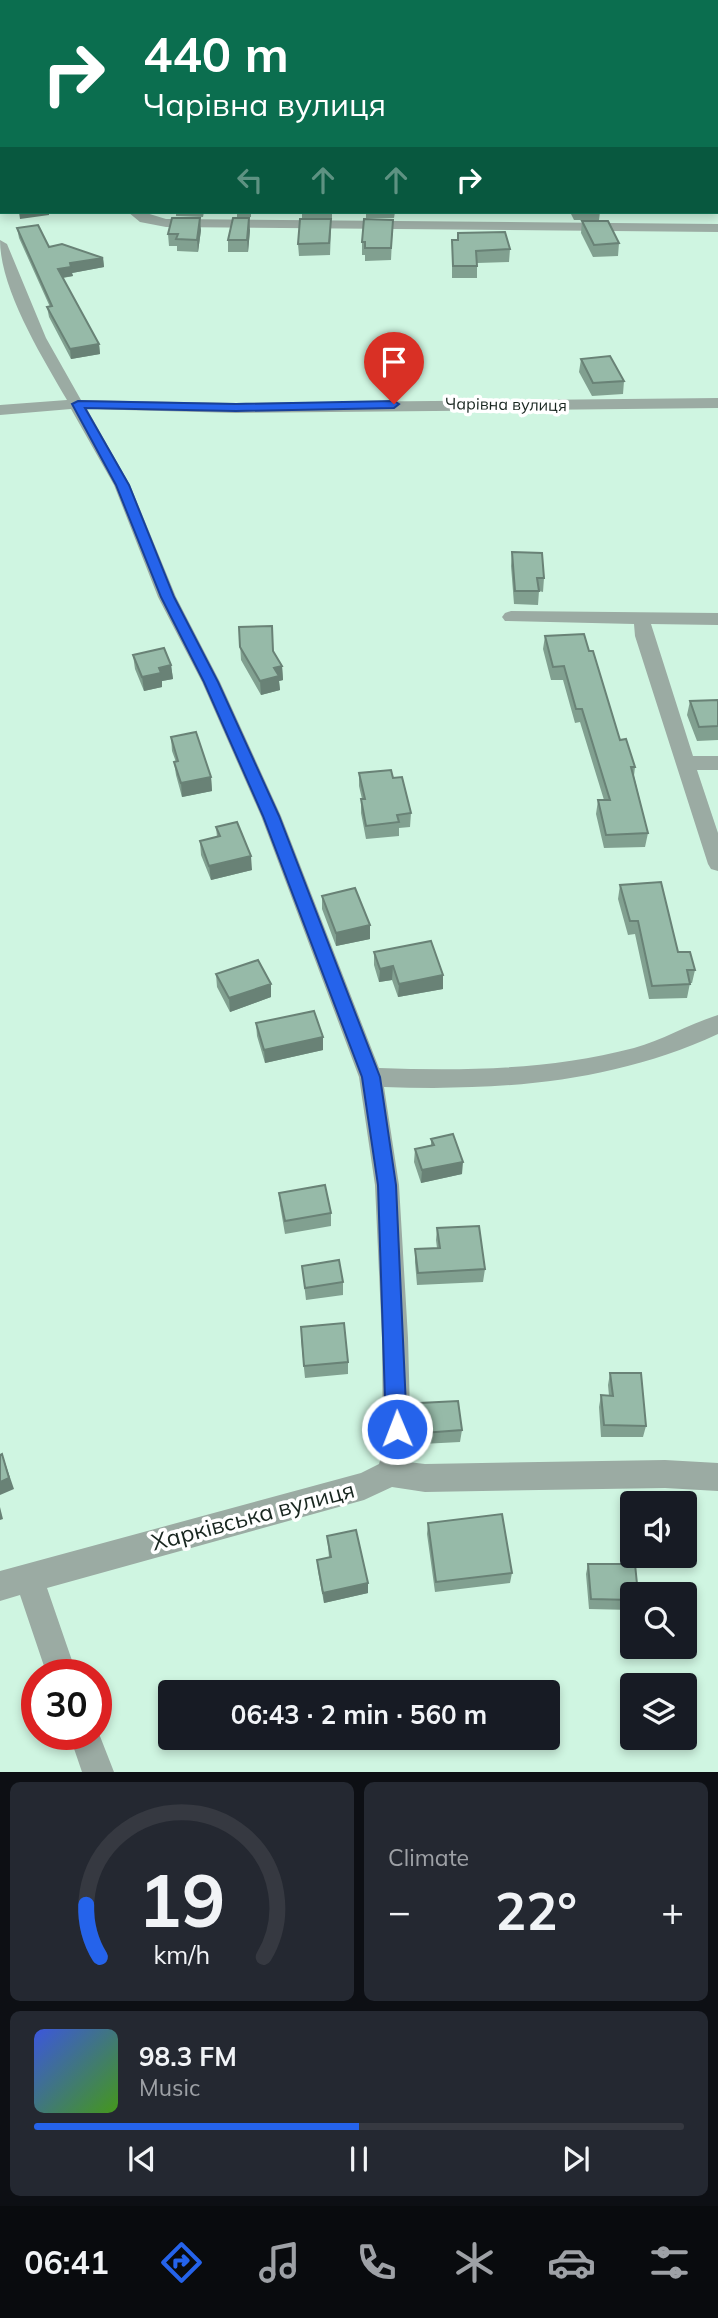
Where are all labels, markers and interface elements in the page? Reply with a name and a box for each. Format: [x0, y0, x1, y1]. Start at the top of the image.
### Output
text: 440 m [143, 23, 289, 84]
icon: right [28, 28, 119, 119]
text: Чарівна вулиця [143, 84, 386, 124]
icon: left [231, 161, 269, 199]
icon: ahead [304, 161, 342, 199]
icon: ahead [377, 161, 415, 199]
icon: right [450, 161, 488, 199]
pin [364, 332, 424, 404]
icon: arrive [375, 343, 413, 381]
street label: Чарівна вулиця [445, 393, 567, 415]
position arrow [360, 1392, 434, 1466]
street label: Харківська вулиця [148, 1474, 358, 1557]
map controls [620, 1491, 697, 1750]
button: sound [620, 1491, 697, 1568]
button: search [620, 1582, 697, 1659]
speed limit sign: 30 [21, 1659, 112, 1750]
button: layers [620, 1673, 697, 1750]
text: 06:43 · 2 min · 560 m [231, 1698, 487, 1731]
text: Climate [388, 1843, 469, 1872]
text: 19 [138, 1855, 226, 1946]
text: 22° [495, 1878, 577, 1943]
text: − [388, 1887, 411, 1935]
text: + [661, 1887, 684, 1935]
text: km/h [154, 1939, 210, 1970]
text: 98.3 FM [139, 2040, 237, 2073]
text: Music [139, 2073, 200, 2102]
icon: previous [123, 2140, 161, 2178]
icon: pause [340, 2140, 378, 2178]
icon: next [557, 2140, 595, 2178]
icon: directions [157, 2238, 206, 2287]
icon: music [255, 2238, 304, 2287]
icon: phone [352, 2238, 401, 2287]
icon: climate [450, 2238, 499, 2287]
icon: car [547, 2238, 596, 2287]
icon: filters [645, 2238, 694, 2287]
text: 06:41 [24, 2242, 109, 2282]

